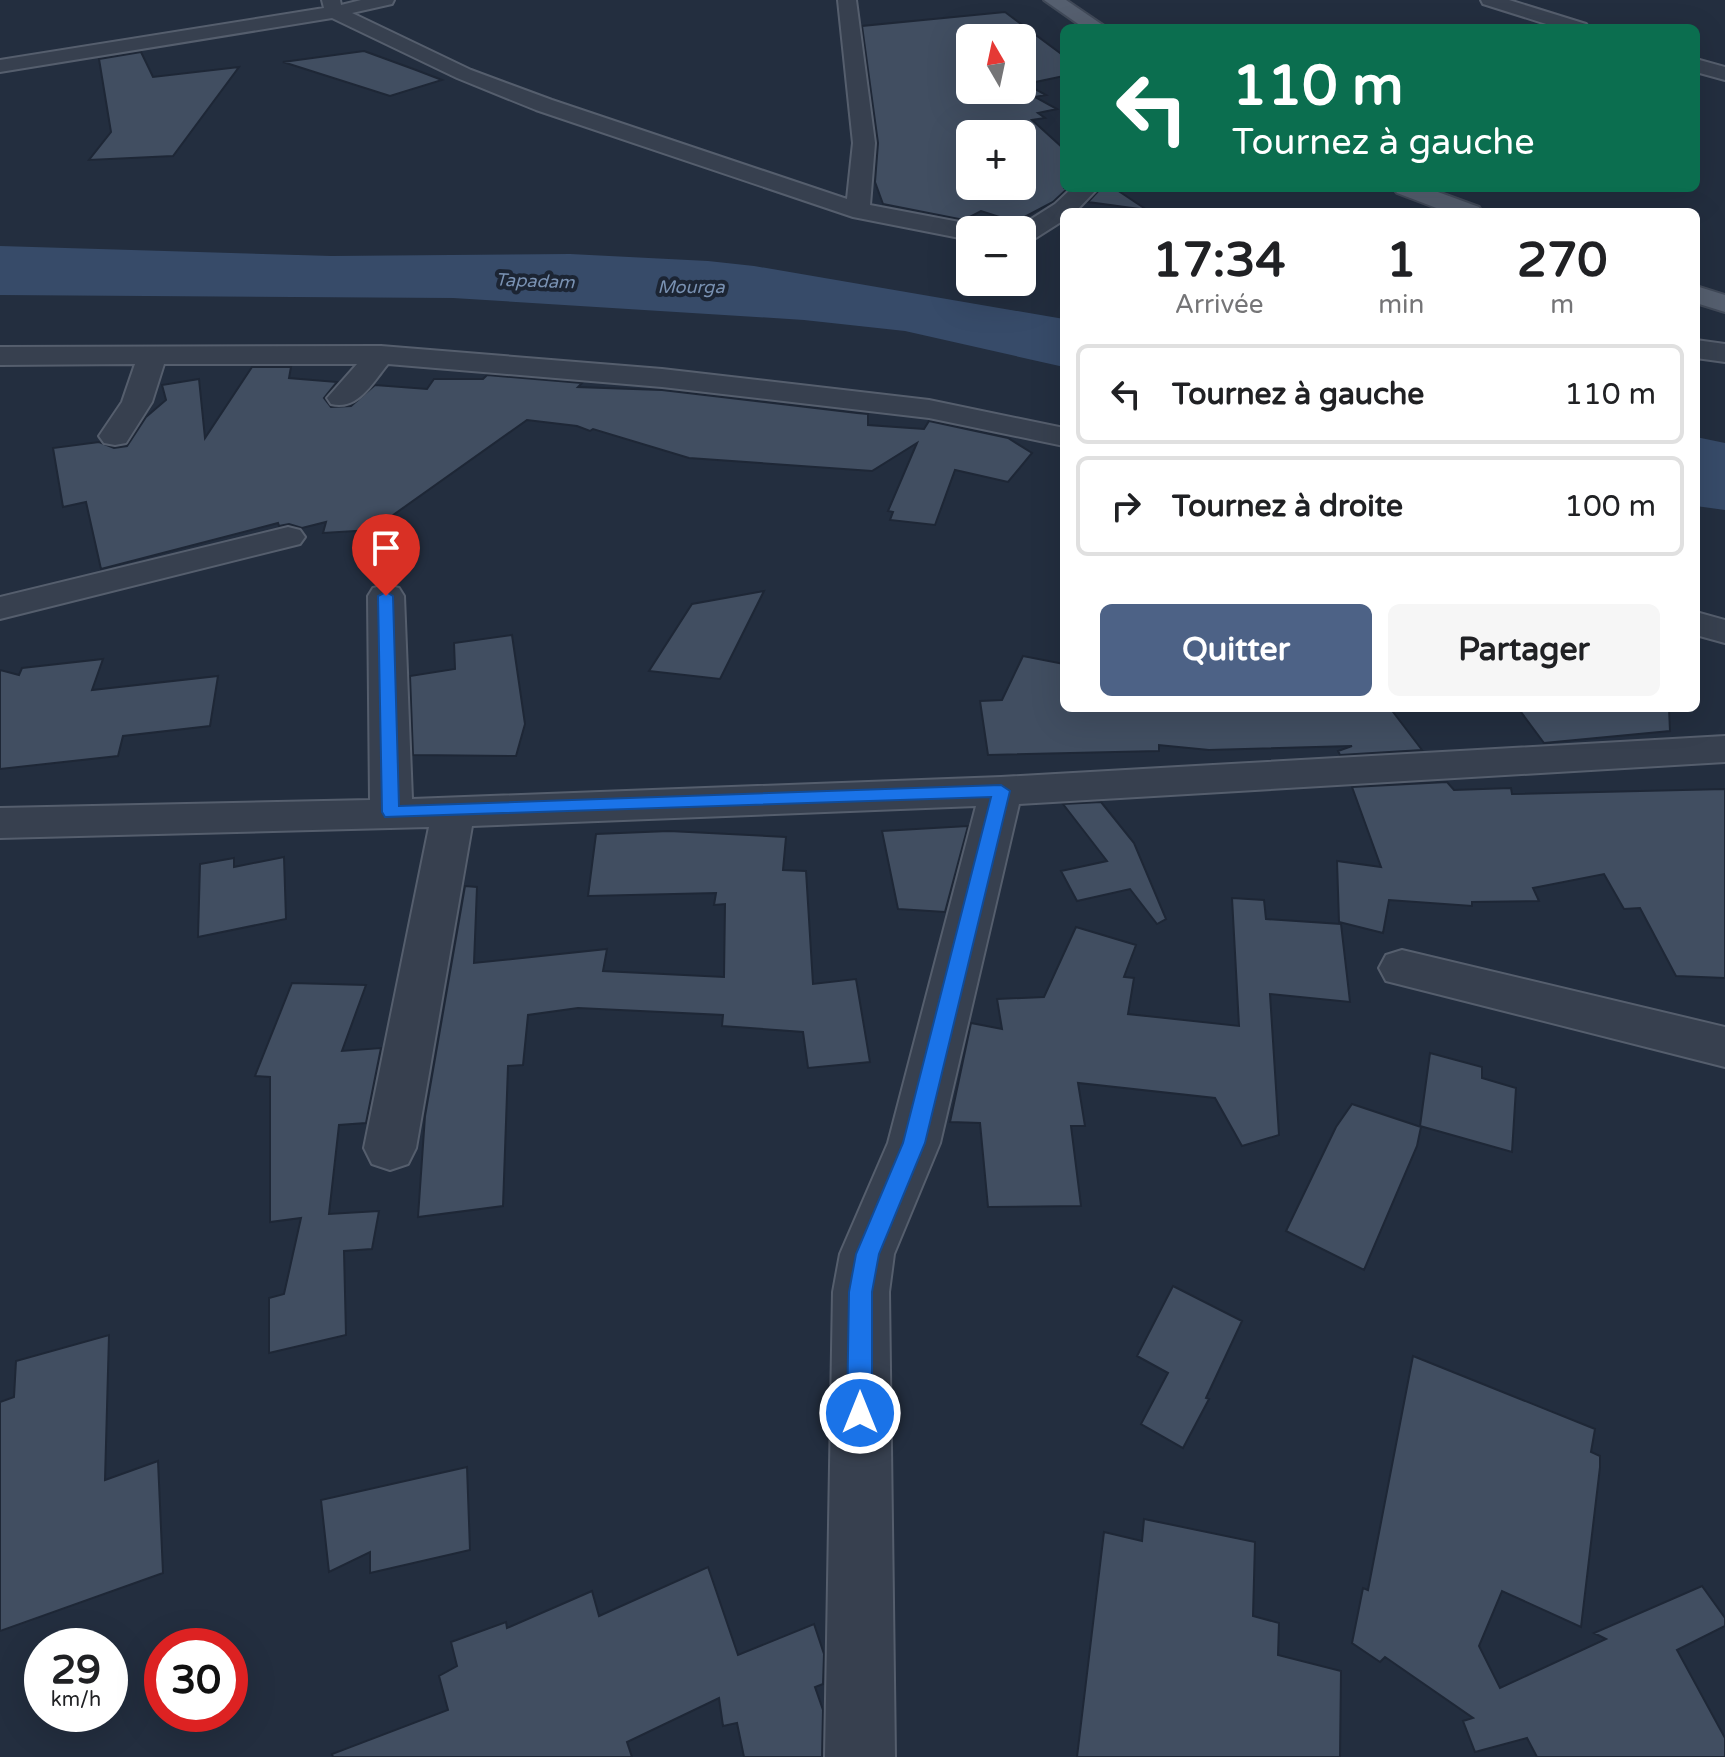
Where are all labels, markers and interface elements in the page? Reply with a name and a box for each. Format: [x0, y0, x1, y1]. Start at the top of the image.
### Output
north arrow [956, 24, 1036, 104]
map controls [956, 24, 1036, 296]
text: 110 m [1232, 53, 1403, 120]
icon: left [1100, 56, 1204, 160]
button: + [956, 120, 1036, 200]
text: Tournez à gauche [1232, 121, 1535, 164]
button: − [956, 216, 1036, 296]
text: 17:34 [1153, 232, 1286, 290]
text: 1 [1386, 232, 1416, 290]
text: 270 [1517, 232, 1607, 290]
water label: Tapadam [495, 269, 575, 293]
water label: Mourga [657, 276, 725, 298]
text: Arrivée [1175, 289, 1263, 320]
text: min [1378, 289, 1424, 320]
text: m [1550, 289, 1574, 320]
icon: left [1104, 372, 1148, 416]
text: Tournez à gauche [1172, 376, 1424, 413]
text: 110 m [1564, 376, 1656, 413]
icon: right [1104, 484, 1148, 528]
text: Tournez à droite [1172, 488, 1403, 525]
text: 100 m [1564, 488, 1656, 525]
pin [352, 514, 420, 596]
icon: arrive [364, 526, 408, 570]
button: Quitter [1100, 604, 1372, 696]
button: Partager [1388, 604, 1660, 696]
position arrow [818, 1371, 902, 1455]
speed limit sign: 30 [144, 1628, 248, 1732]
text: 29 [51, 1646, 101, 1694]
text: km/h [51, 1688, 101, 1712]

